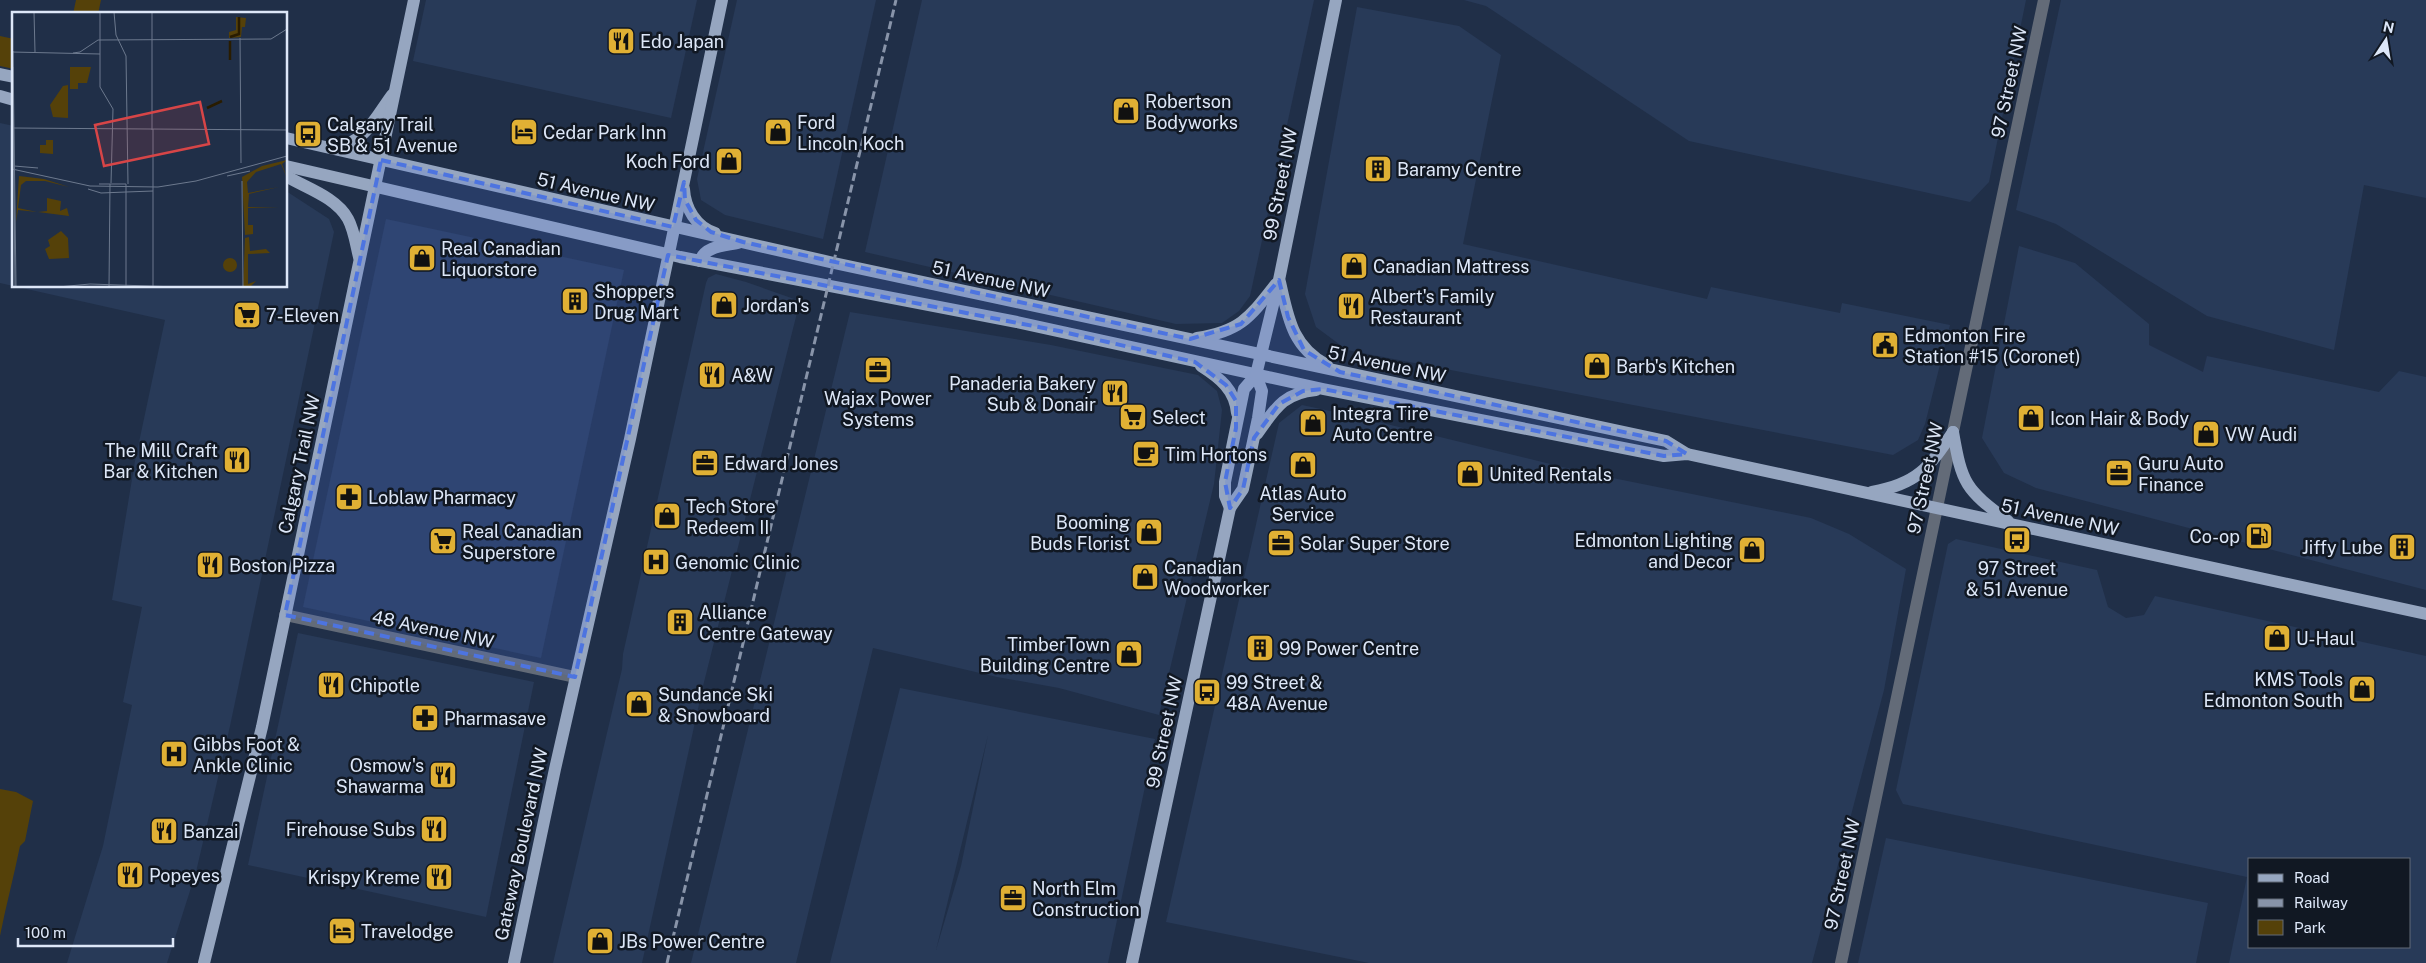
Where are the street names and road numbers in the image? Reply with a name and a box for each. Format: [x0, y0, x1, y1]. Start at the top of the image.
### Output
street label: 97 Street NW [1987, 24, 2031, 140]
street label: 99 Street NW [1259, 126, 1301, 242]
street label: 51 Avenue NW [535, 168, 657, 216]
street label: 51 Avenue NW [930, 256, 1052, 302]
street label: 51 Avenue NW [1326, 341, 1448, 387]
street label: Calgary Trail NW [274, 392, 324, 536]
street label: 97 Street NW [1903, 420, 1947, 536]
street label: 51 Avenue NW [1999, 494, 2121, 540]
street label: 48 Avenue NW [370, 606, 496, 652]
street label: 99 Street NW [1142, 674, 1186, 790]
street label: Gateway Boulevard NW [490, 746, 552, 942]
street label: 97 Street NW [1820, 816, 1864, 932]

